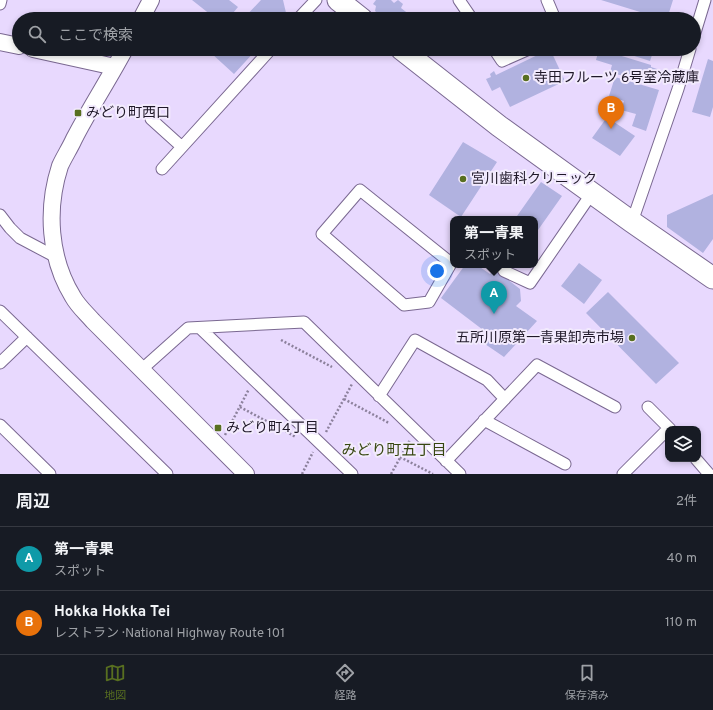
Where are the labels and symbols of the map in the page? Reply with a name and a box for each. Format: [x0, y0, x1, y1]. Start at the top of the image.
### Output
place label: 寺田フルーツ 6号室冷蔵庫 [534, 70, 699, 87]
marker: 寺田フルーツ 6号室冷蔵庫 [521, 73, 531, 83]
pin: B [598, 96, 624, 129]
place label: みどり町西口 [86, 105, 170, 122]
marker: みどり町西口 [73, 108, 83, 118]
place label: 宮川歯科クリニック [471, 171, 597, 188]
marker: 宮川歯科クリニック [458, 174, 468, 184]
your location [427, 261, 447, 281]
pin: A [481, 281, 507, 314]
place label: 五所川原第一青果卸売市場 [456, 329, 624, 347]
marker: 五所川原第一青果卸売市場 [627, 333, 637, 343]
place label: みどり町4丁目 [226, 420, 319, 437]
marker: みどり町4丁目 [213, 423, 223, 433]
district label: みどり町五丁目 [341, 442, 447, 461]

